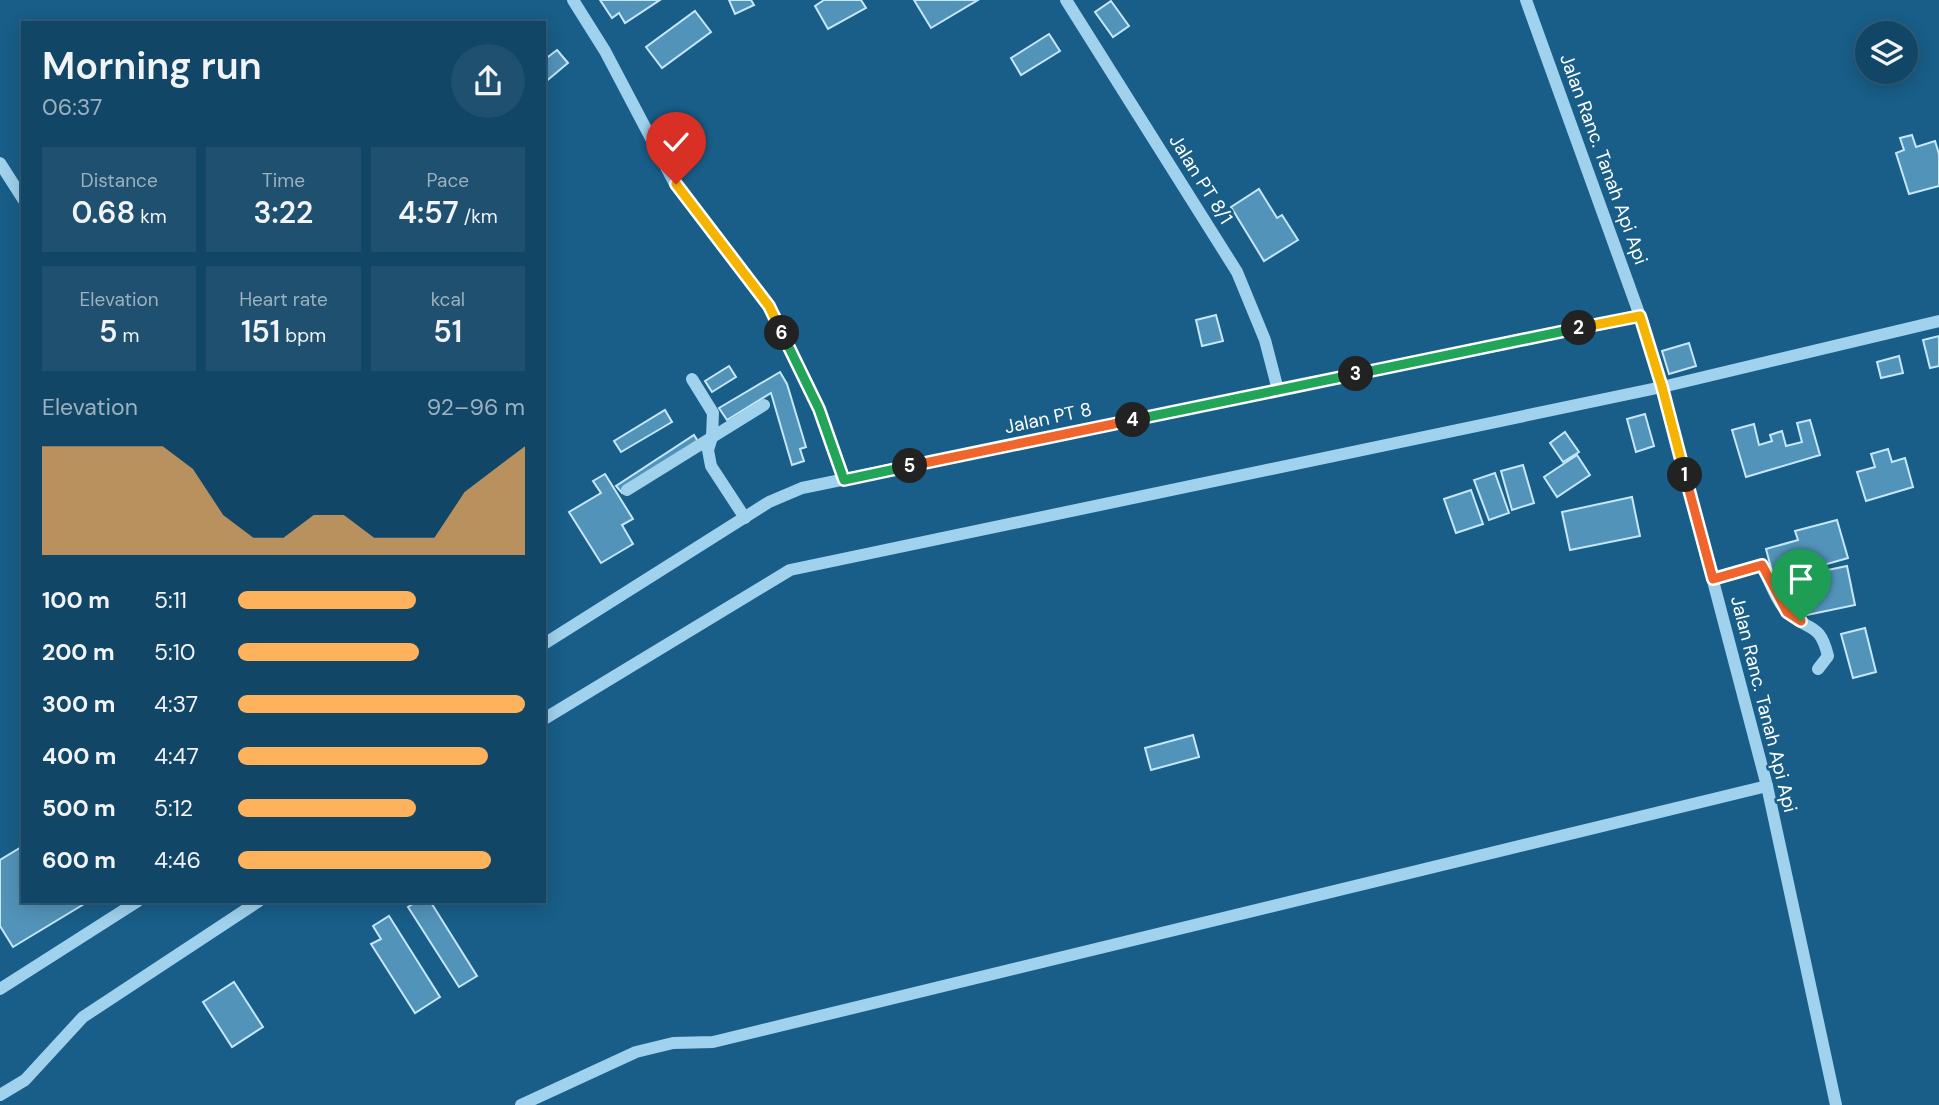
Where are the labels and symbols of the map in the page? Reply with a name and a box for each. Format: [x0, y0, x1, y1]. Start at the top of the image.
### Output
street label: Jalan Ranc. Tanah Api Api [1554, 50, 1654, 268]
pin [646, 112, 706, 184]
street label: Jalan PT 8/1 [1164, 129, 1238, 229]
pin: 2 [1562, 310, 1596, 346]
pin: 6 [764, 316, 800, 350]
pin: 3 [1338, 356, 1374, 392]
street label: Jalan PT 8 [1002, 397, 1094, 439]
pin: 4 [1116, 402, 1150, 438]
pin: 5 [892, 448, 928, 484]
pin: 1 [1668, 458, 1702, 492]
pin [1771, 549, 1831, 621]
street label: Jalan Ranc. Tanah Api Api [1725, 593, 1803, 815]

